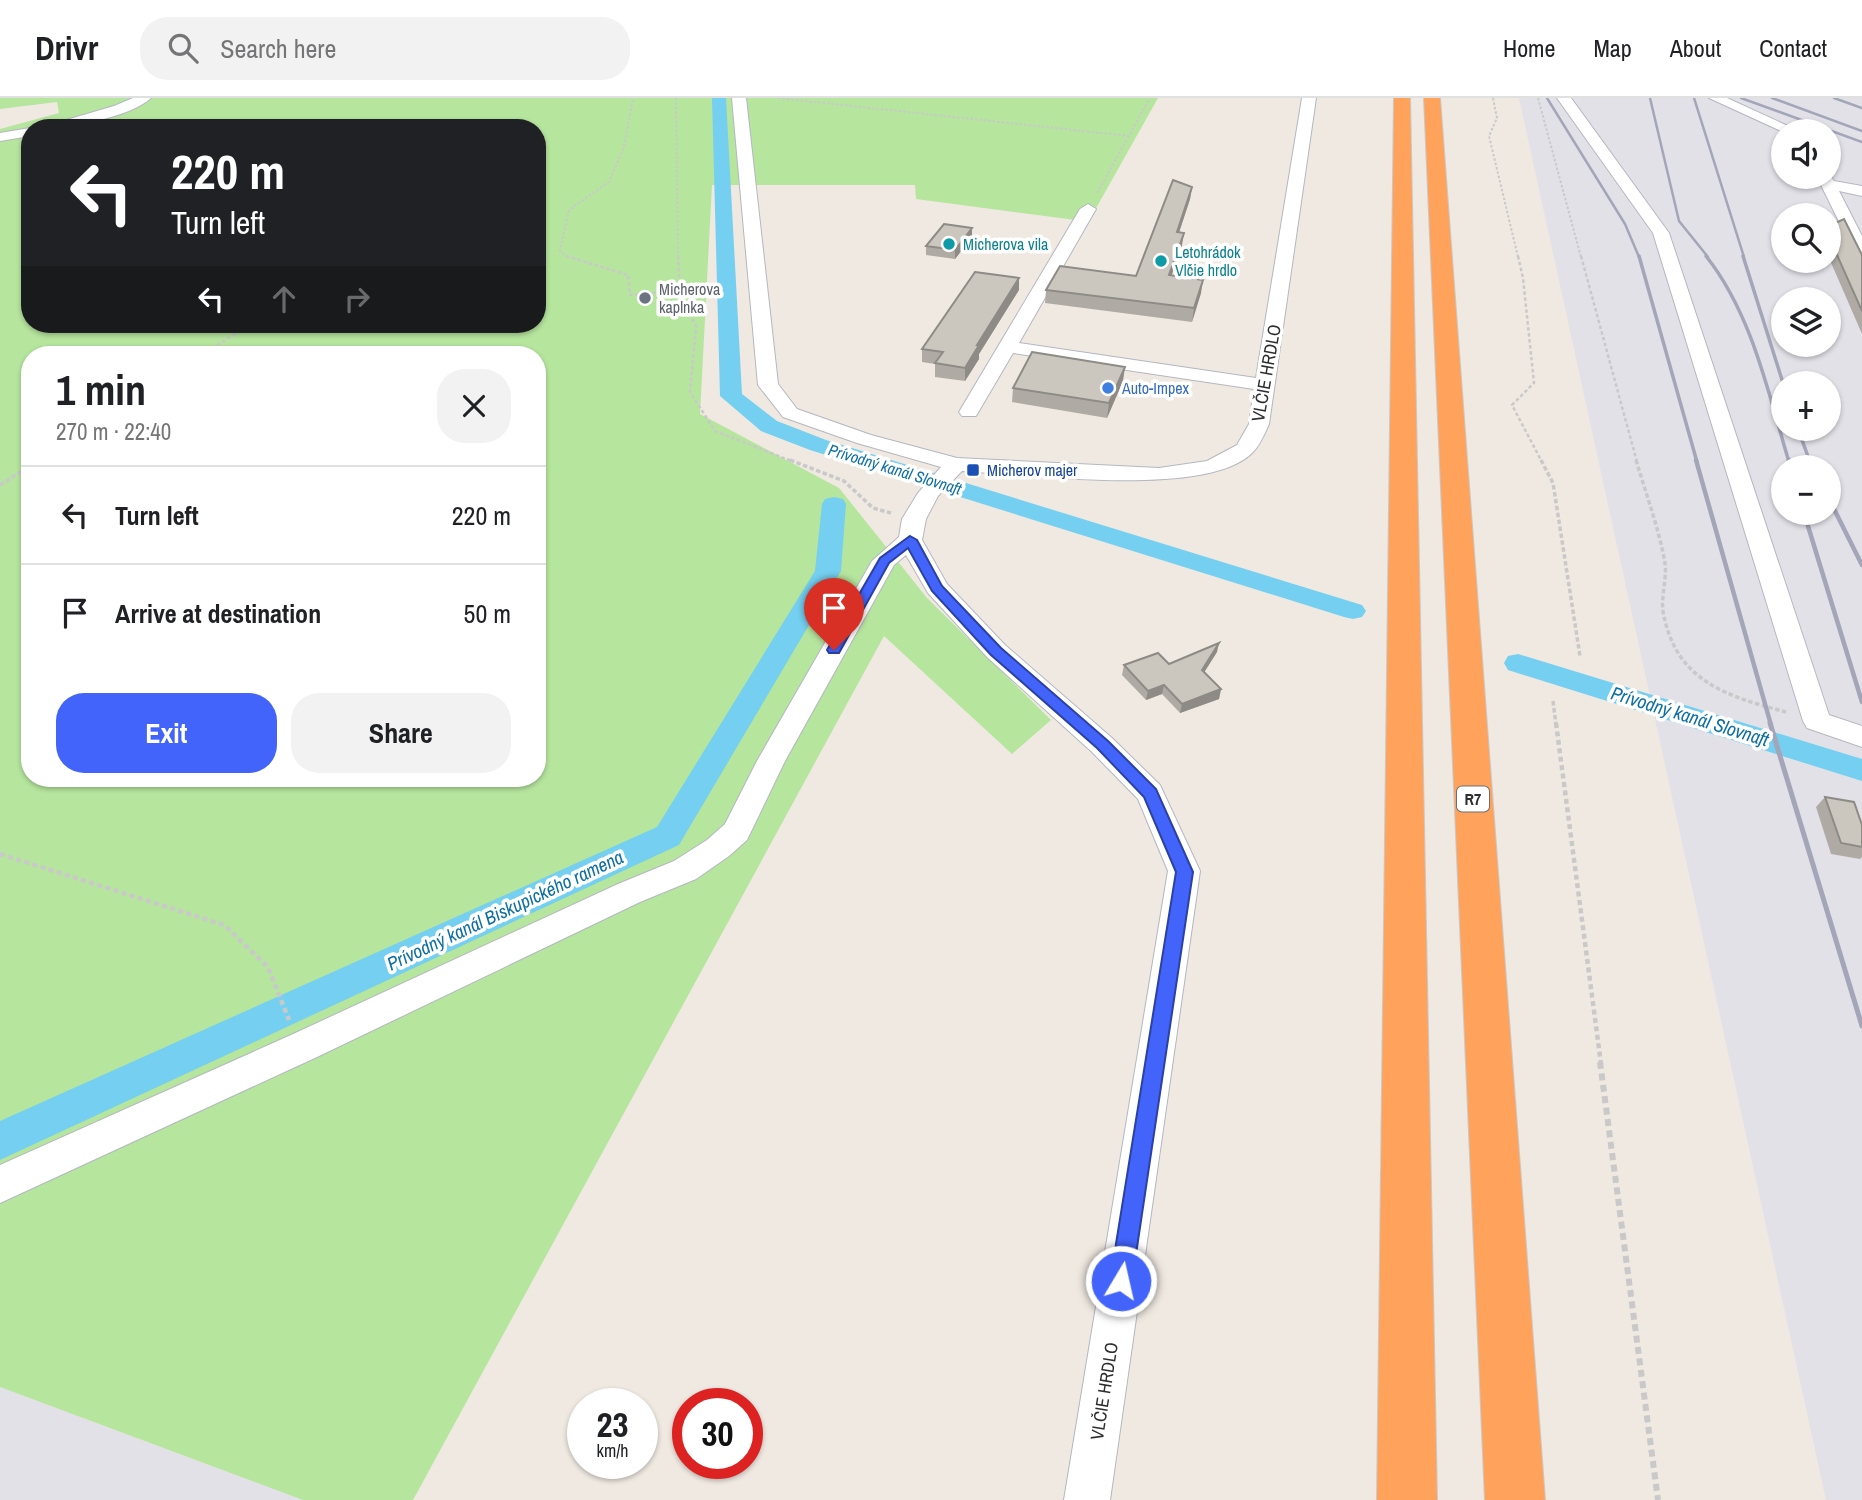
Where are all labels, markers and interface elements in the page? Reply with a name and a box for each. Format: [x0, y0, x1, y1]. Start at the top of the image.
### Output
search box [140, 17, 630, 80]
text: Drivr [35, 26, 98, 70]
icon: search [164, 29, 202, 67]
text: Search here [220, 31, 336, 66]
text: Home [1503, 32, 1555, 64]
text: Map [1593, 32, 1632, 64]
text: About [1670, 32, 1721, 64]
text: Contact [1759, 32, 1827, 64]
map controls [1771, 119, 1841, 525]
button: sound [1771, 119, 1841, 189]
text: 220 m [171, 138, 285, 204]
icon: left [56, 147, 147, 238]
text: Turn left [171, 201, 265, 244]
button: search [1771, 203, 1841, 273]
place label: Micherova vila [963, 233, 1049, 255]
marker: Micherova vila [941, 236, 957, 252]
place label: Letohrádok Vlčie hrdlo [1175, 241, 1241, 281]
marker: Letohrádok Vlčie hrdlo [1153, 253, 1169, 269]
place label: Micherova kaplnka [659, 278, 721, 318]
icon: left [192, 280, 230, 318]
icon: ahead [265, 280, 303, 318]
icon: right [338, 280, 376, 318]
button: layers [1771, 287, 1841, 357]
marker: Micherova kaplnka [637, 290, 653, 306]
street label: VLČIE HRDLO [1245, 322, 1287, 424]
text: 1 min [56, 362, 146, 418]
button: close [437, 369, 511, 443]
button: + [1771, 371, 1841, 441]
place label: Auto-Impex [1121, 377, 1190, 399]
marker: Auto-Impex [1100, 380, 1116, 396]
text: 270 m · 22:40 [56, 416, 171, 447]
water label: Prívodný kanál Slovnaft [826, 438, 964, 500]
button: − [1771, 455, 1841, 525]
place label: Micherov majer [987, 459, 1078, 481]
marker: Micherov majer [965, 462, 981, 478]
icon: left [56, 496, 94, 534]
text: Turn left [115, 498, 199, 533]
text: 220 m [452, 498, 511, 533]
pin [804, 578, 864, 650]
icon: arrive [815, 589, 853, 627]
icon: arrive [56, 594, 94, 632]
text: Arrive at destination [115, 596, 321, 631]
text: 50 m [464, 596, 511, 631]
water label: Prívodný kanál Slovnaft [1608, 680, 1773, 753]
button: Exit [56, 693, 277, 773]
button: Share [291, 693, 511, 773]
road number: R7 [1457, 786, 1489, 812]
water label: Prívodný kanál Biskupického ramena [383, 844, 628, 976]
position arrow [1084, 1244, 1158, 1318]
street label: VLČIE HRDLO [1084, 1340, 1124, 1442]
speed limit sign: 30 [672, 1388, 763, 1479]
text: 23 [597, 1401, 628, 1448]
text: km/h [597, 1438, 629, 1463]

